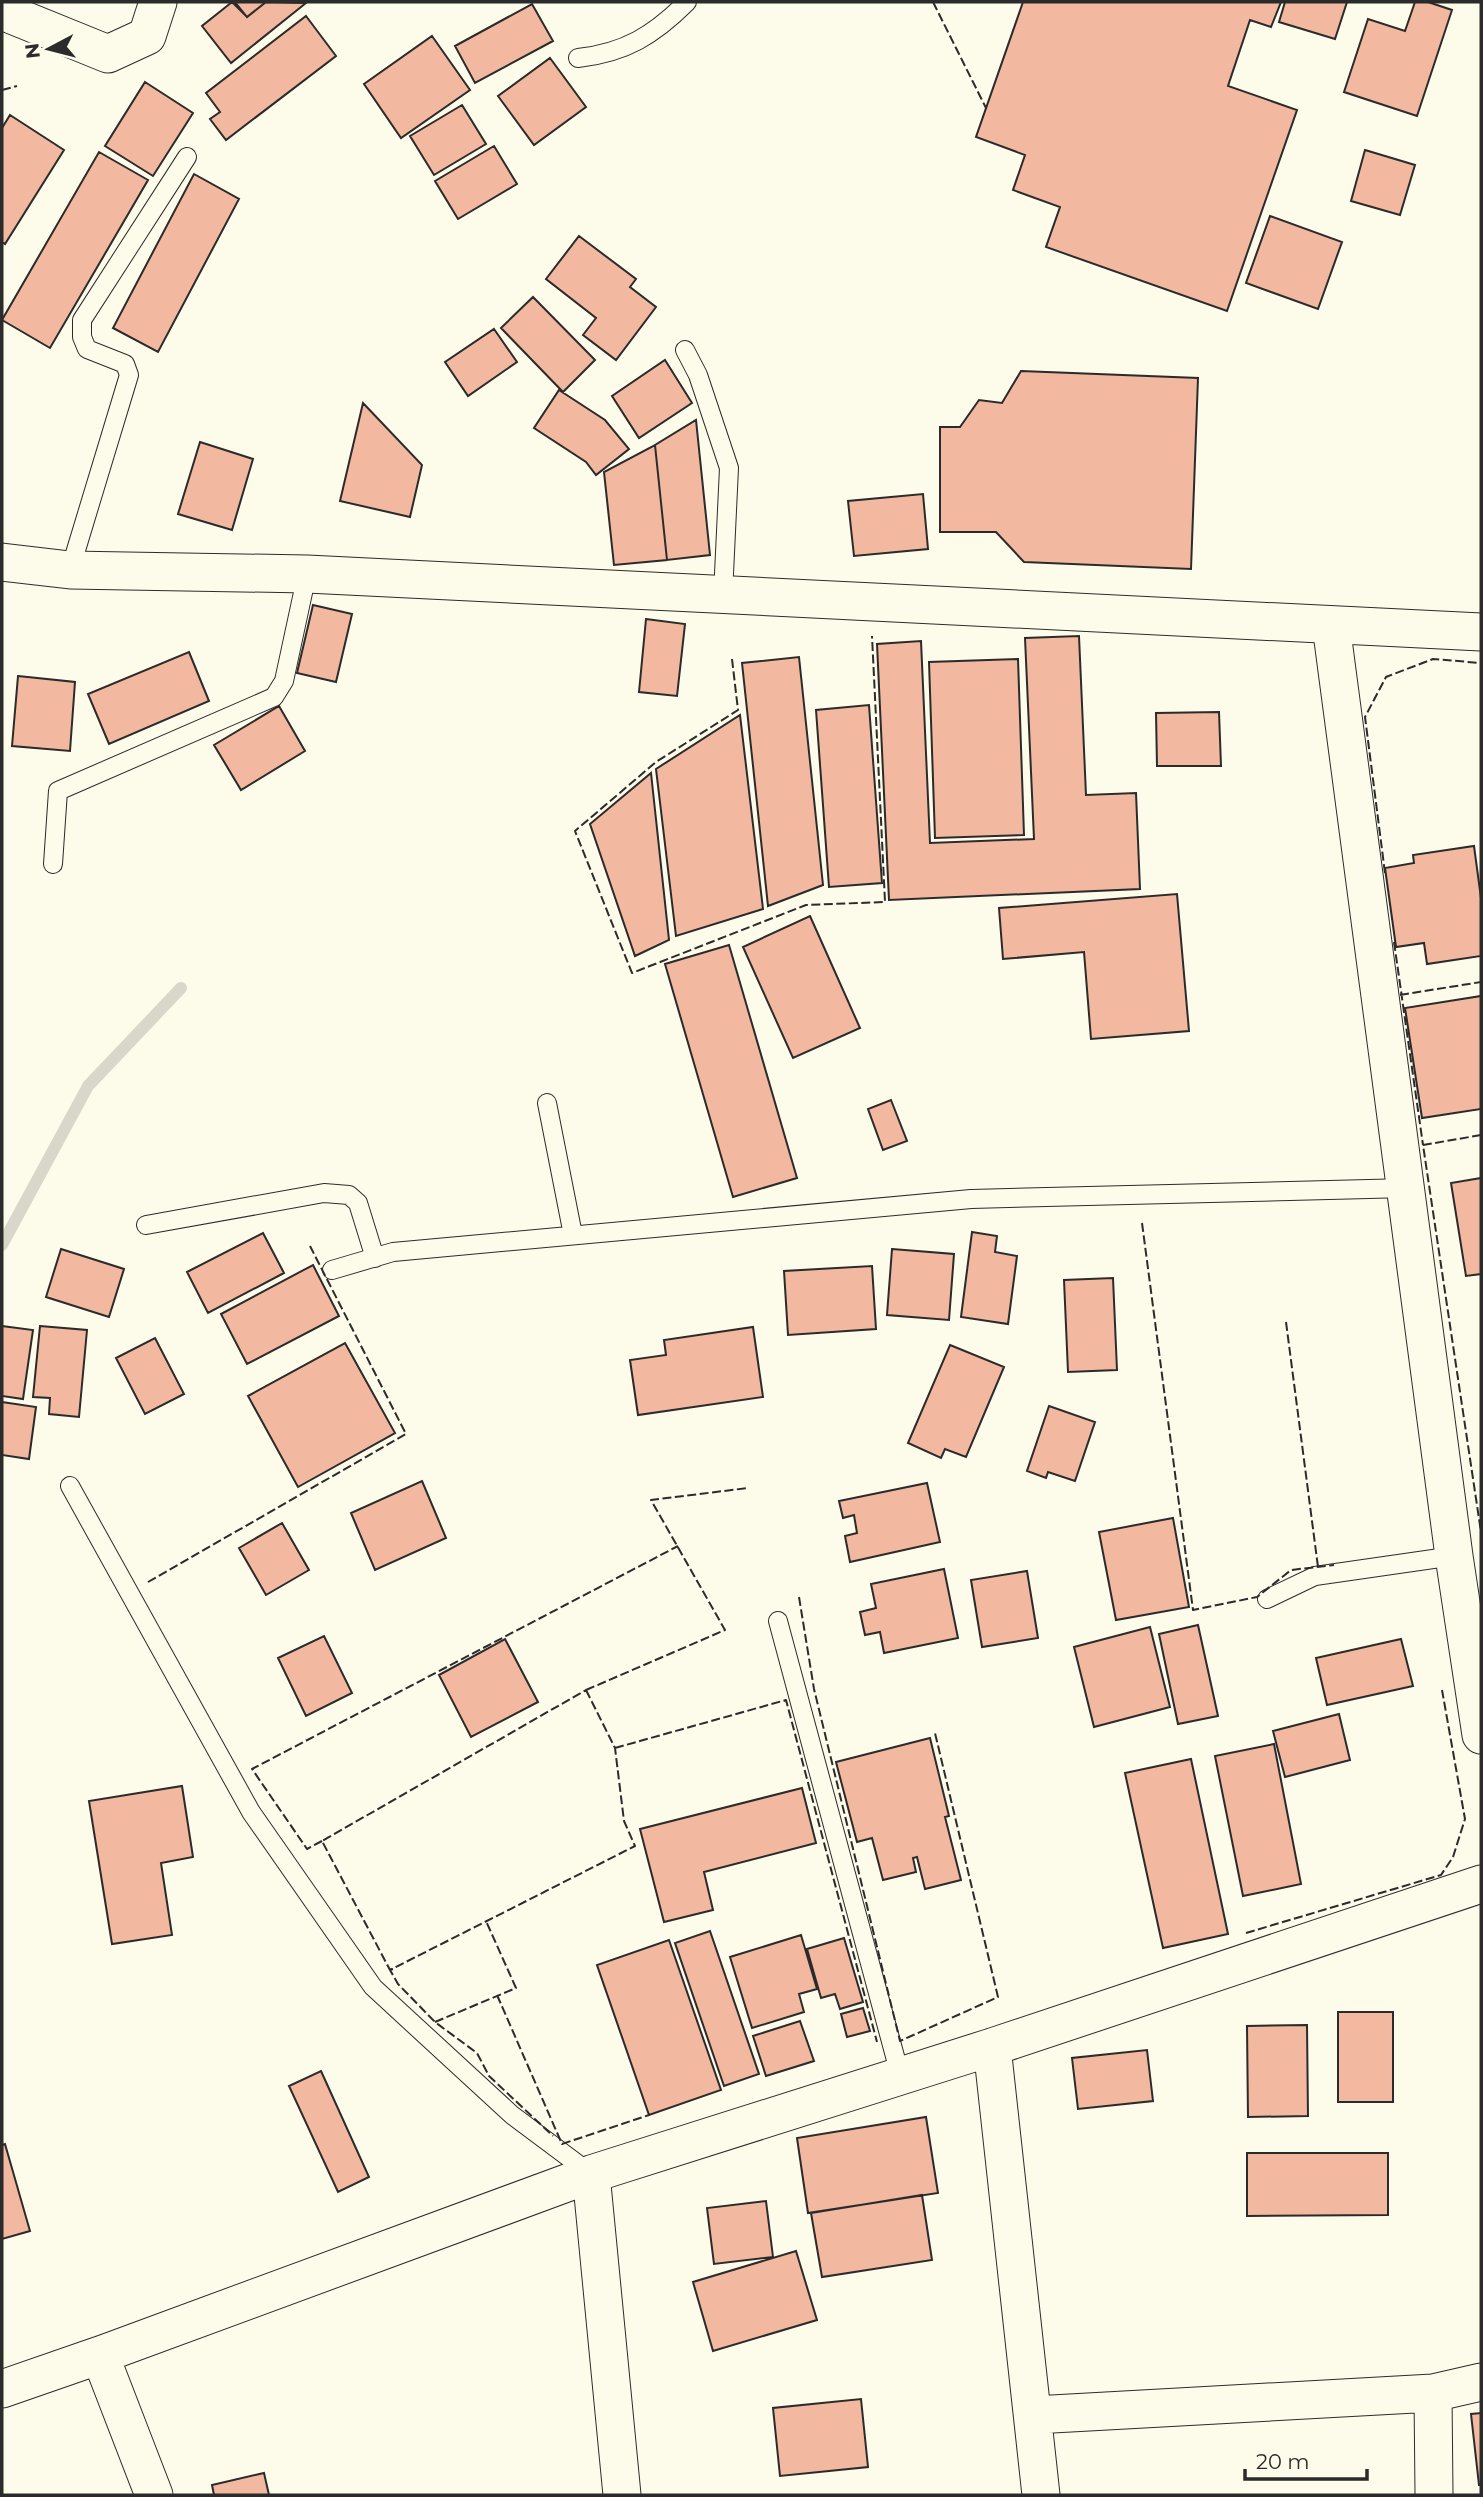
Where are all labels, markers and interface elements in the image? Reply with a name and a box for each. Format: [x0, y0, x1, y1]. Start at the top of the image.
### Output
north arrow [14, 14, 84, 84]
text: N [20, 42, 45, 60]
scale bar [1245, 2438, 1368, 2482]
text: 20 m [1256, 2449, 1310, 2474]

